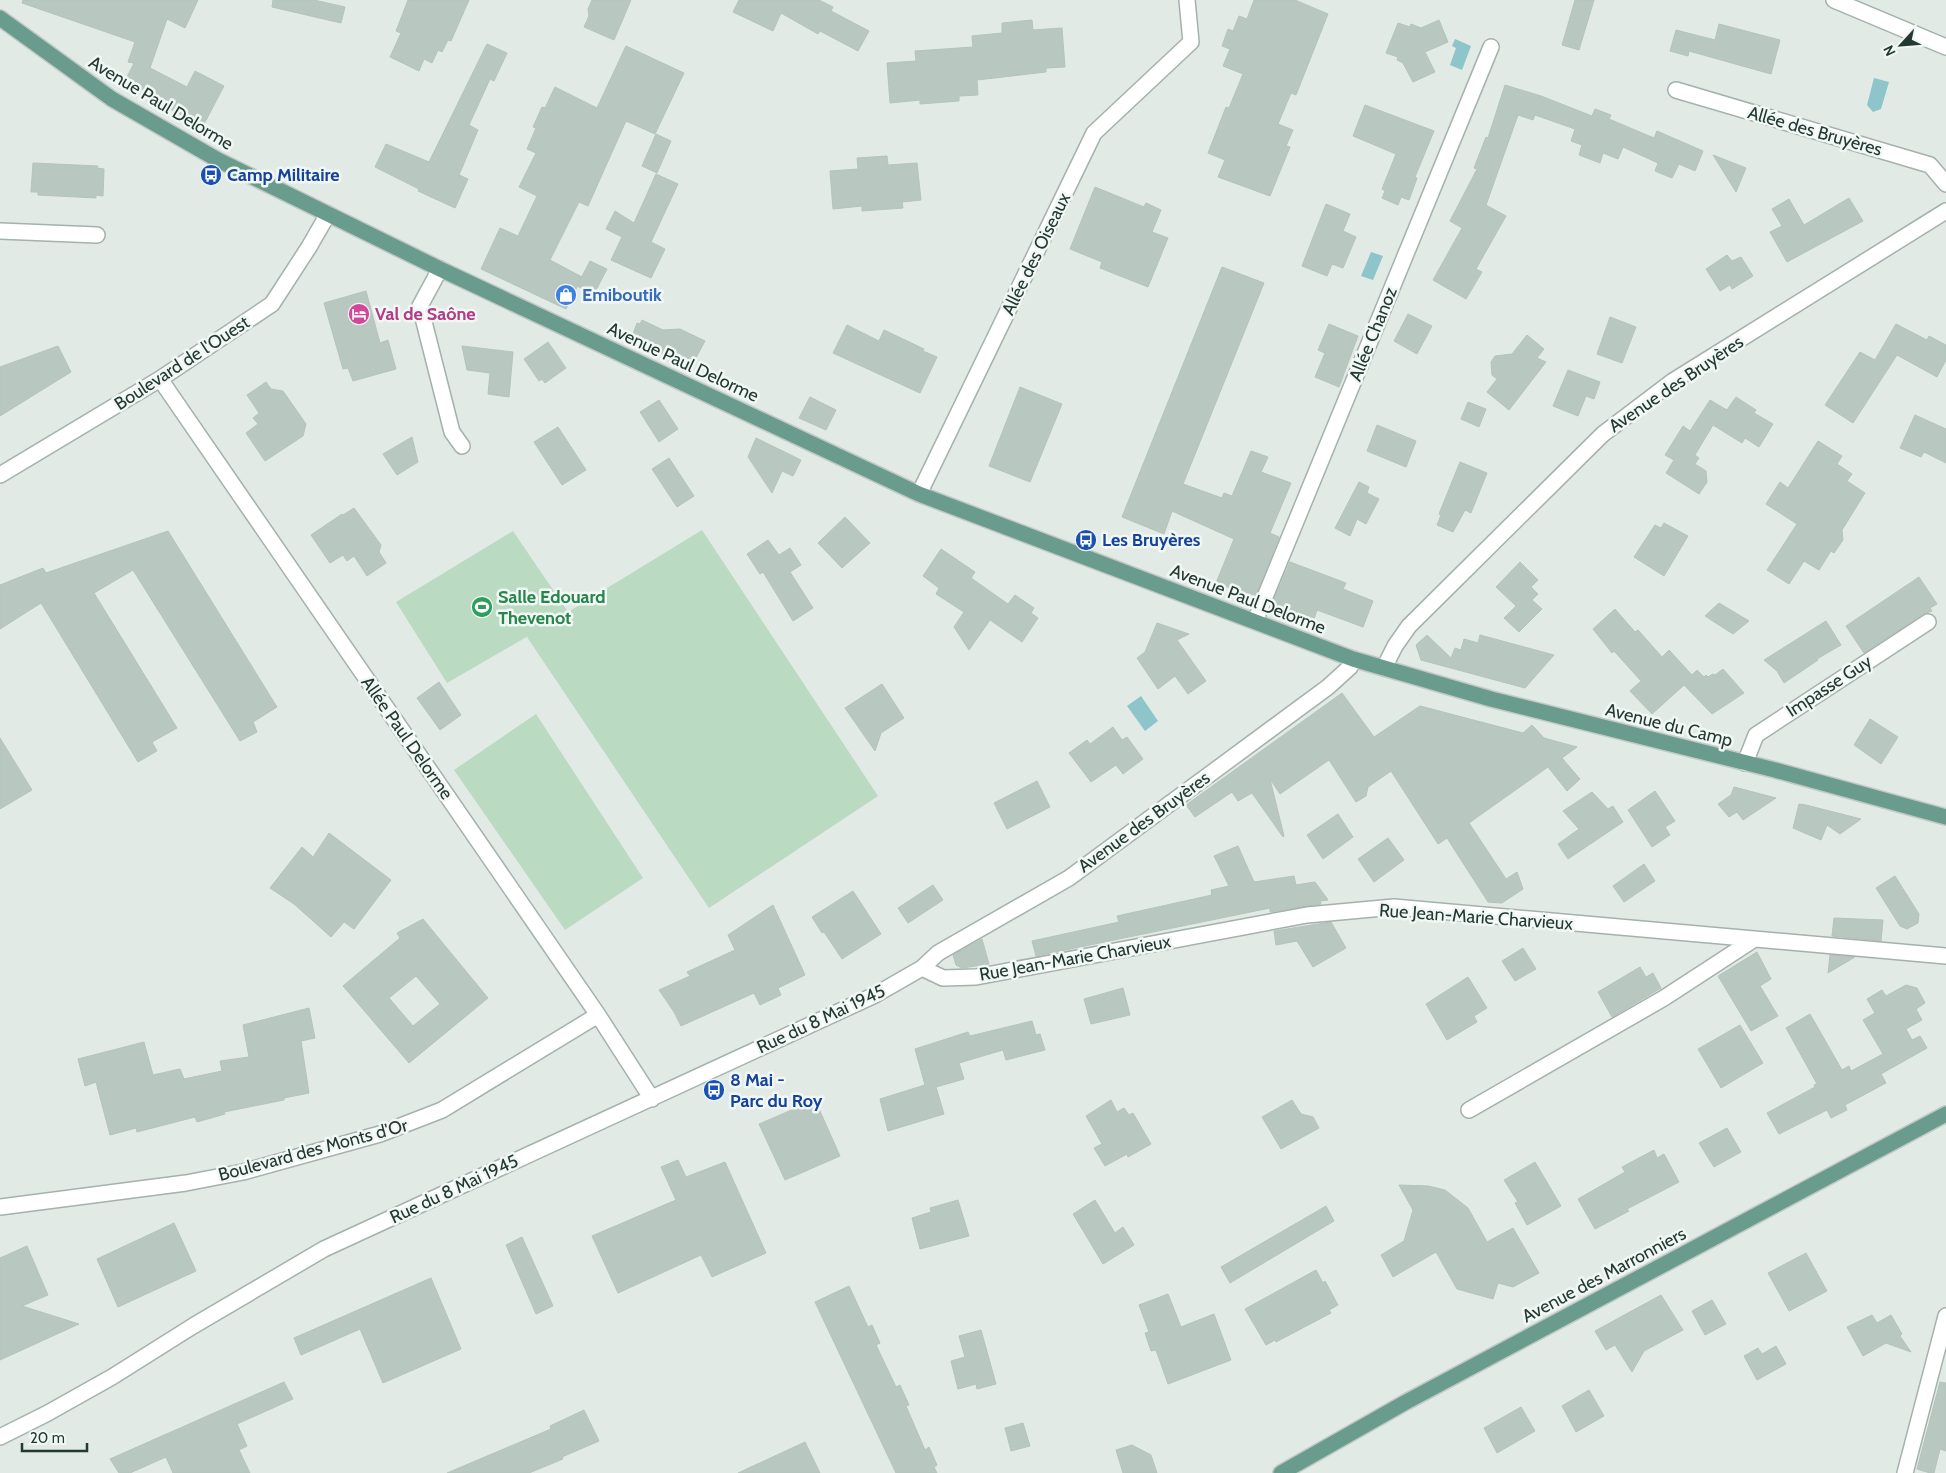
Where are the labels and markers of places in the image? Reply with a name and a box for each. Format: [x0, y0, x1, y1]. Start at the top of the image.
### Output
bus stop icon: Camp Militaire [199, 163, 223, 187]
place label: Camp Militaire [227, 164, 340, 186]
shop icon: Emiboutik [554, 283, 578, 307]
place label: Emiboutik [582, 284, 662, 306]
hotel icon: Val de Saône [347, 302, 371, 326]
place label: Val de Saône [375, 303, 476, 325]
bus stop icon: Les Bruyères [1074, 528, 1098, 552]
place label: Les Bruyères [1102, 529, 1201, 551]
place label: Salle Edouard Thevenot [498, 586, 606, 629]
sports icon: Salle Edouard Thevenot [470, 595, 494, 619]
place label: 8 Mai - Parc du Roy [730, 1069, 823, 1112]
bus stop icon: 8 Mai - Parc du Roy [702, 1078, 726, 1102]

